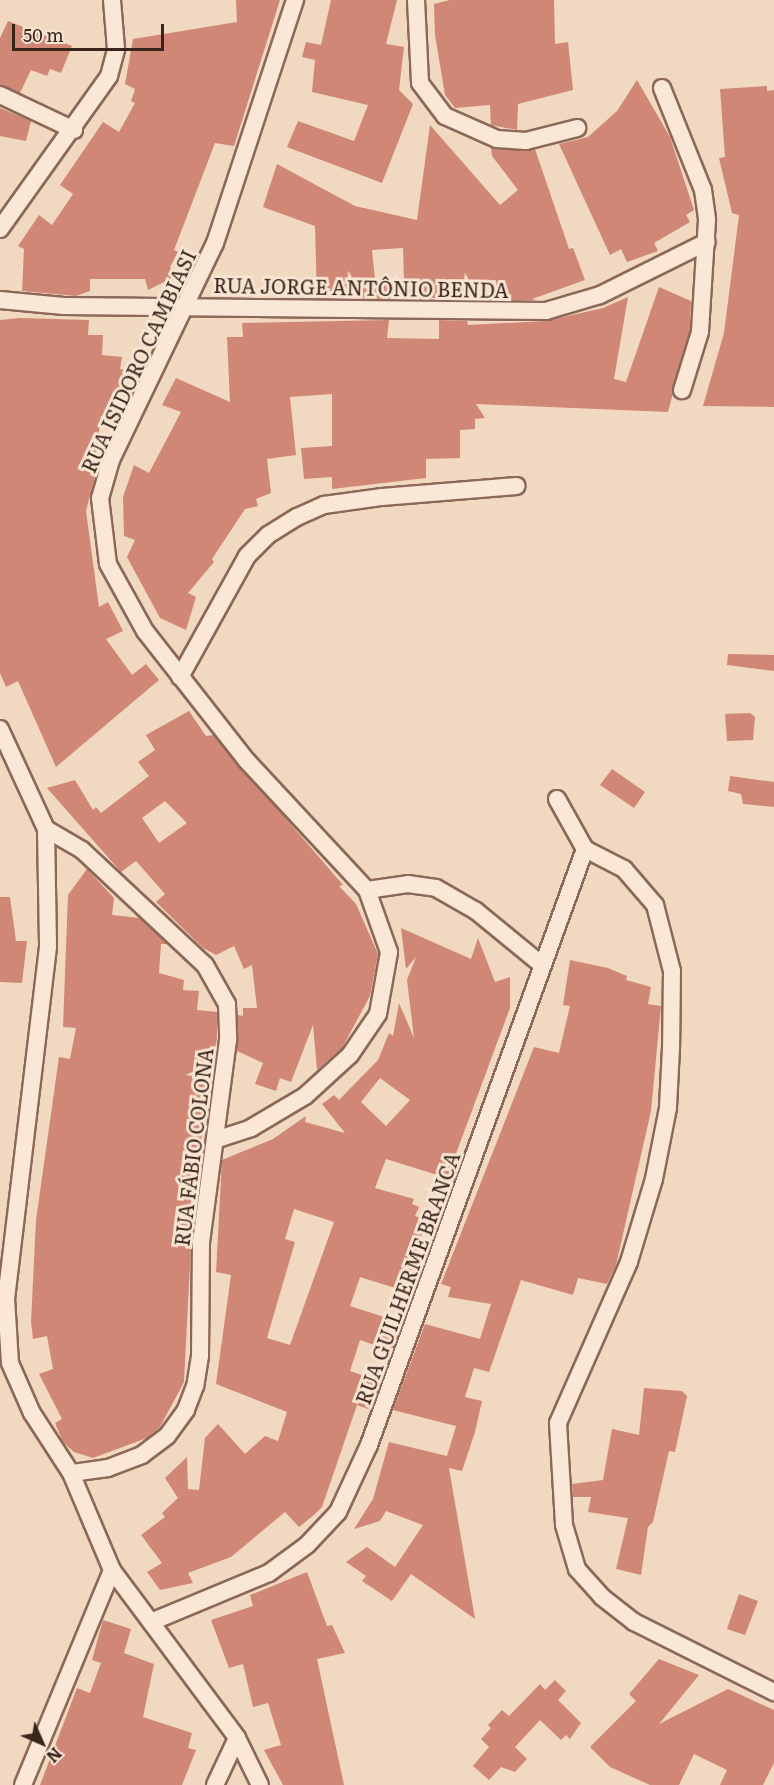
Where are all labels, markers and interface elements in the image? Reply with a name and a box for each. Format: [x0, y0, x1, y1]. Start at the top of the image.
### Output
scale bar [15, 12, 166, 50]
text: 50 m [23, 21, 64, 48]
street label: RUA ISIDORO CAMBIASI [76, 246, 200, 476]
street label: RUA JORGE ANTÔNIO BENDA [213, 272, 509, 302]
street label: RUA FÁBIO COLONA [169, 1047, 217, 1247]
street label: RUA GUILHERME BRANCA [350, 1149, 464, 1407]
north arrow [12, 1713, 72, 1773]
text: N [41, 1742, 68, 1769]

